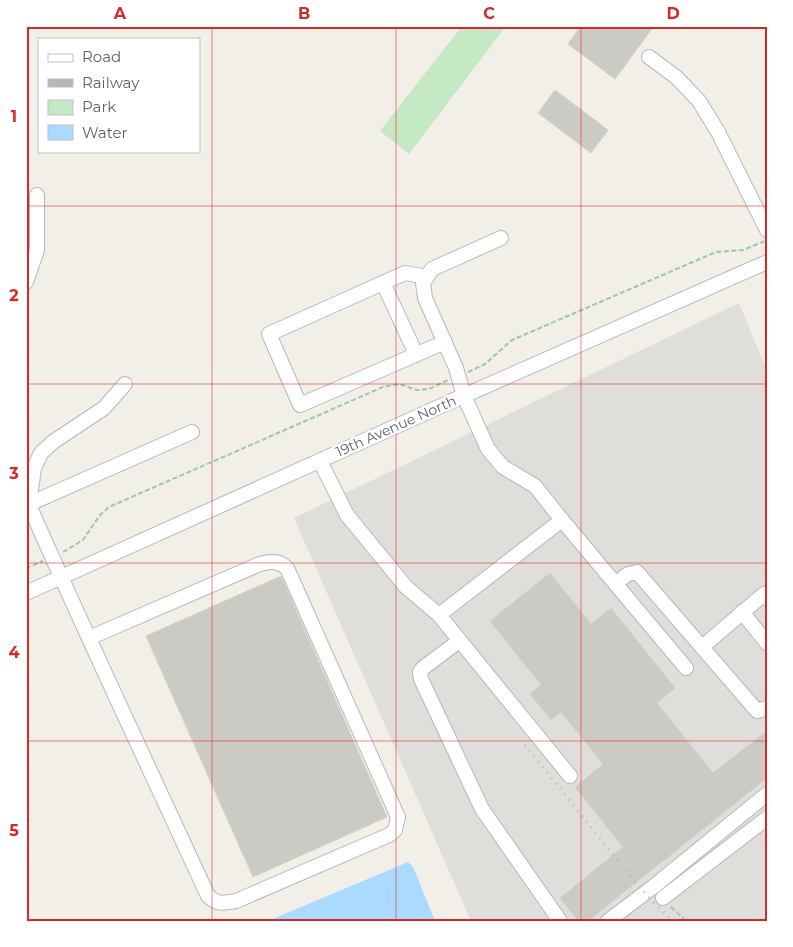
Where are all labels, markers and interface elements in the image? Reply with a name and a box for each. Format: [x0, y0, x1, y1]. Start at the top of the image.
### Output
text: A [113, 4, 127, 23]
text: B [298, 4, 310, 23]
text: C [483, 4, 495, 23]
text: D [666, 4, 680, 23]
legend [38, 38, 200, 152]
text: Road [82, 47, 121, 66]
text: Railway [82, 73, 140, 92]
text: Park [82, 97, 116, 116]
text: 1 [11, 107, 17, 126]
text: Water [82, 123, 128, 142]
text: 2 [9, 286, 19, 305]
street label: 19th Avenue North [333, 391, 459, 461]
text: 3 [8, 464, 19, 483]
text: 4 [8, 643, 20, 662]
text: 5 [9, 821, 19, 840]

